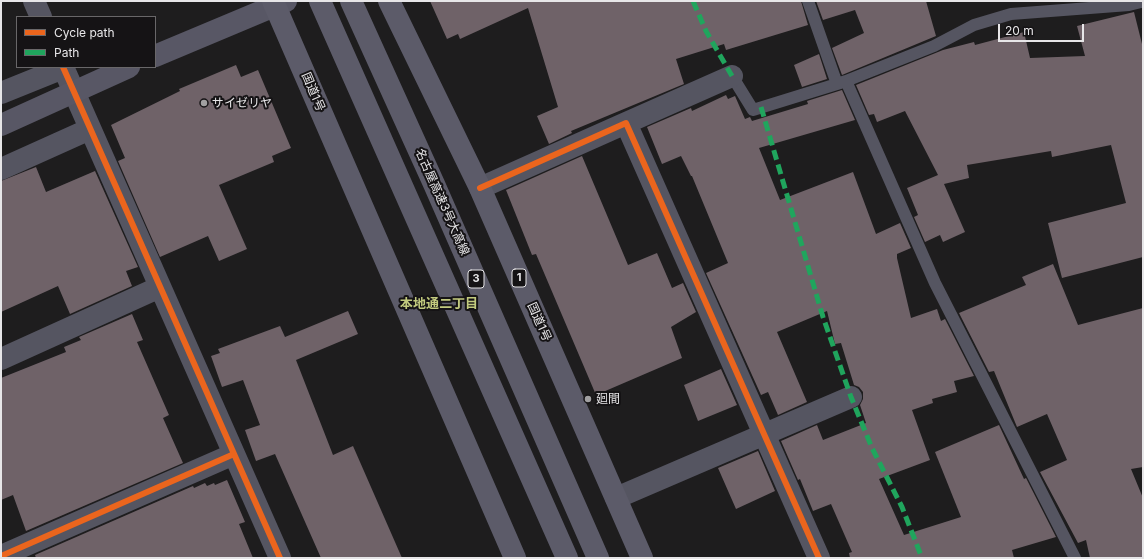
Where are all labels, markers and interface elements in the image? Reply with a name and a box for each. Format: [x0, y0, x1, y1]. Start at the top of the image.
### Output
legend [16, 16, 156, 68]
scale bar [1000, 16, 1086, 42]
text: 20 m [1005, 23, 1034, 38]
text: Cycle path [54, 25, 115, 40]
text: Path [54, 45, 79, 60]
street label: 国道1号 [298, 70, 328, 114]
place label: サイゼリヤ [212, 96, 272, 110]
marker: サイゼリヤ [199, 98, 209, 108]
street label: 名古屋高速3号大高線 [412, 146, 472, 258]
road number: 1 [512, 269, 526, 287]
road number: 3 [468, 270, 484, 288]
district label: 本地通二丁目 [400, 296, 478, 312]
street label: 国道1号 [524, 300, 554, 344]
place label: 廻間 [596, 392, 620, 406]
marker: 廻間 [583, 394, 593, 404]

